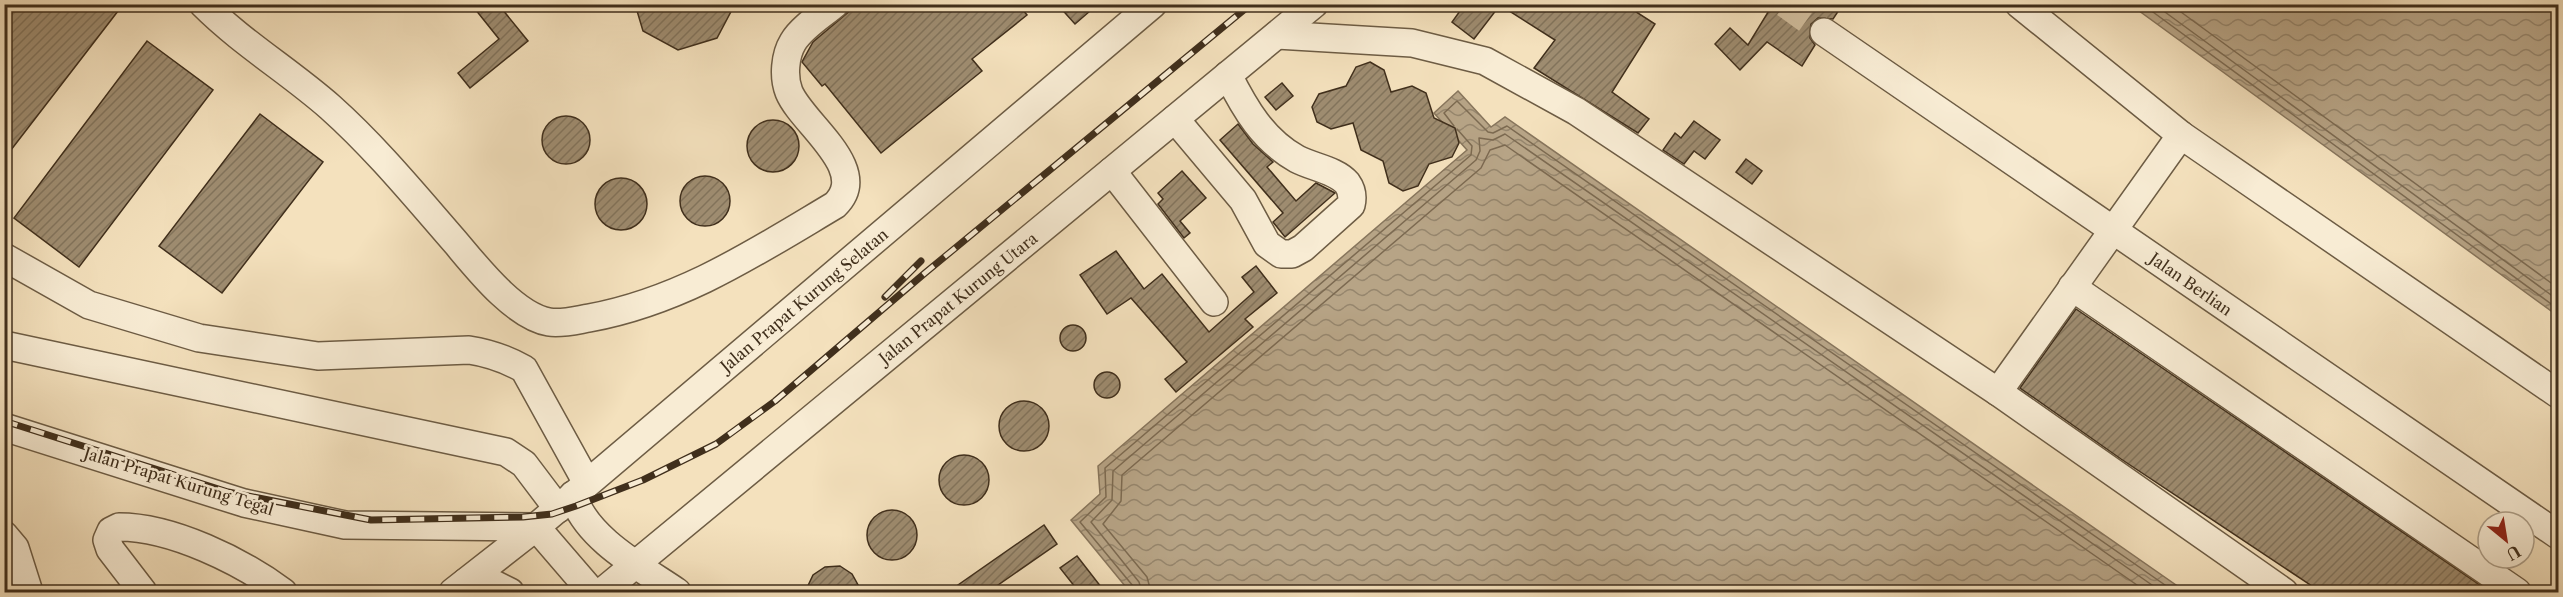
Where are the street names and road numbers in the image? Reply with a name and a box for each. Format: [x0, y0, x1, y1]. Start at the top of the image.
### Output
street label: Jalan Prapat Kurung Selatan [714, 224, 892, 378]
street label: Jalan Prapat Kurung Utara [872, 228, 1042, 370]
street label: Jalan Berlian [2143, 246, 2236, 320]
street label: Jalan Prapat Kurung Tegal [79, 442, 277, 519]

